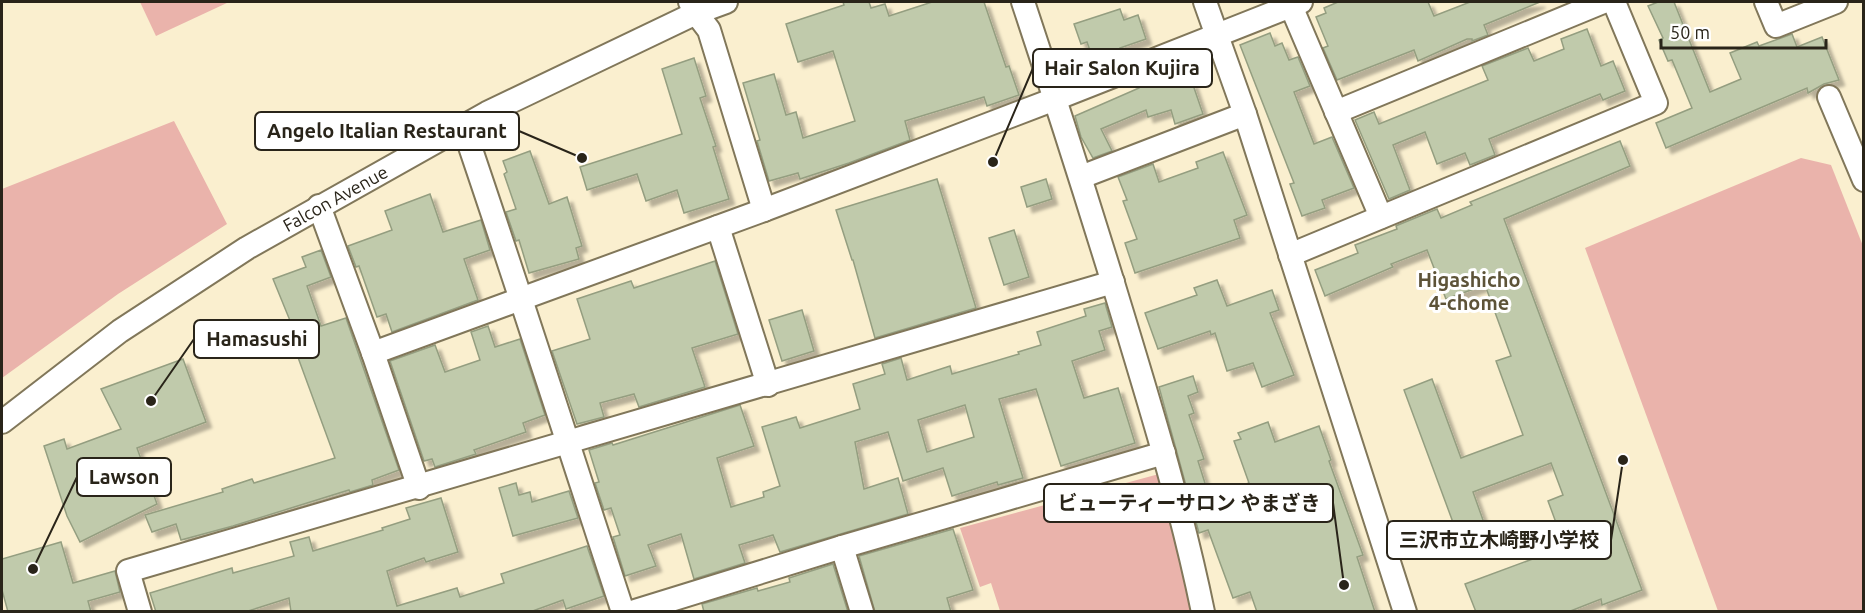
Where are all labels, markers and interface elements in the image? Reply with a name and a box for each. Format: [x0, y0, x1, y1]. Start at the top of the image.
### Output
scale bar [1661, 12, 1826, 50]
text: 50 m [1670, 22, 1710, 42]
callout: Hair Salon Kujira [1033, 49, 1212, 87]
text: Hair Salon Kujira [1044, 56, 1200, 79]
callout: Angelo Italian Restaurant [255, 112, 519, 150]
text: Angelo Italian Restaurant [267, 119, 507, 142]
street label: Falcon Avenue [279, 161, 391, 235]
district label: Higashicho 4-chome [1418, 268, 1520, 314]
callout: Hamasushi [194, 320, 319, 358]
text: Hamasushi [206, 327, 308, 350]
callout: Lawson [77, 458, 171, 496]
text: Lawson [89, 465, 159, 488]
callout: ビューティーサロン やまざき [1044, 484, 1333, 522]
text: ビューティーサロン やまざき [1057, 491, 1321, 514]
callout: 三沢市立木崎野小学校 [1387, 521, 1611, 559]
text: 三沢市立木崎野小学校 [1399, 528, 1599, 551]

